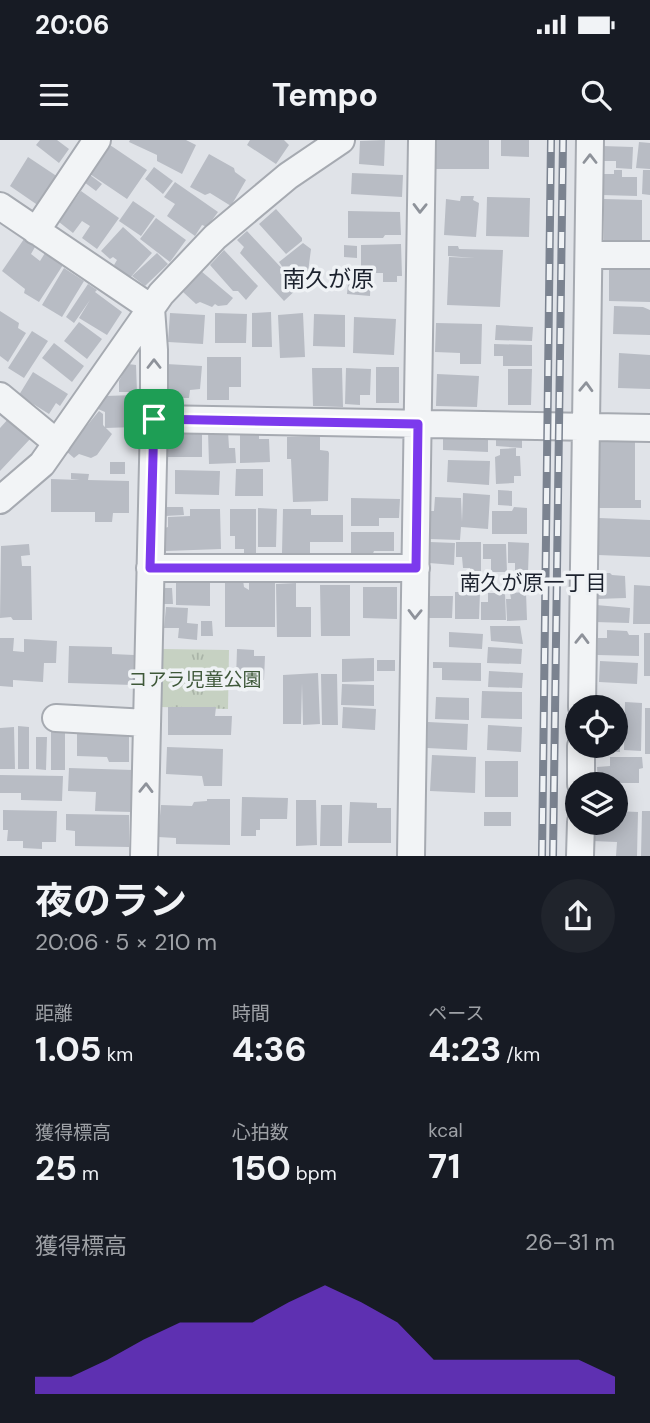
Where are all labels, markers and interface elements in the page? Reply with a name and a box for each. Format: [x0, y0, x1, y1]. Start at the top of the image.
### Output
text: 20:06 [35, 8, 110, 42]
text: Tempo [272, 74, 378, 116]
icon: menu [35, 76, 73, 114]
icon: search [577, 76, 615, 114]
one-way arrow [582, 154, 598, 164]
one-way arrow [413, 203, 428, 214]
district label: 南久が原 [282, 264, 374, 294]
one-way arrow [146, 359, 162, 369]
one-way arrow [578, 381, 593, 392]
pin [124, 389, 184, 449]
icon: arrive [135, 400, 173, 438]
district label: 南久が原一丁目 [460, 569, 607, 597]
one-way arrow [408, 609, 423, 620]
one-way arrow [575, 633, 590, 644]
park label: コアラ児童公園 [128, 667, 262, 692]
map controls [565, 695, 628, 835]
button: locate [565, 695, 628, 758]
button: layers [565, 772, 628, 835]
one-way arrow [138, 782, 153, 793]
text: 夜のラン [35, 876, 187, 926]
button: share [541, 879, 615, 953]
text: 20:06 · 5 × 210 m [35, 927, 217, 957]
text: 距離 [35, 1001, 73, 1026]
text: 時間 [232, 1001, 270, 1026]
text: ペース [428, 1001, 484, 1026]
text: 1.05 [35, 1026, 102, 1072]
text: 4:36 [232, 1026, 307, 1072]
text: 4:23 [428, 1026, 501, 1072]
text: km [102, 1042, 133, 1067]
text: /km [501, 1042, 540, 1067]
text: kcal [428, 1118, 463, 1143]
text: 獲得標高 [35, 1120, 111, 1145]
text: 心拍数 [232, 1120, 289, 1145]
text: 71 [428, 1143, 461, 1189]
text: 25 [35, 1145, 77, 1191]
text: 150 [232, 1145, 291, 1191]
text: m [77, 1161, 99, 1186]
text: bpm [291, 1161, 337, 1186]
text: 26–31 m [525, 1227, 615, 1257]
text: 獲得標高 [35, 1231, 127, 1261]

